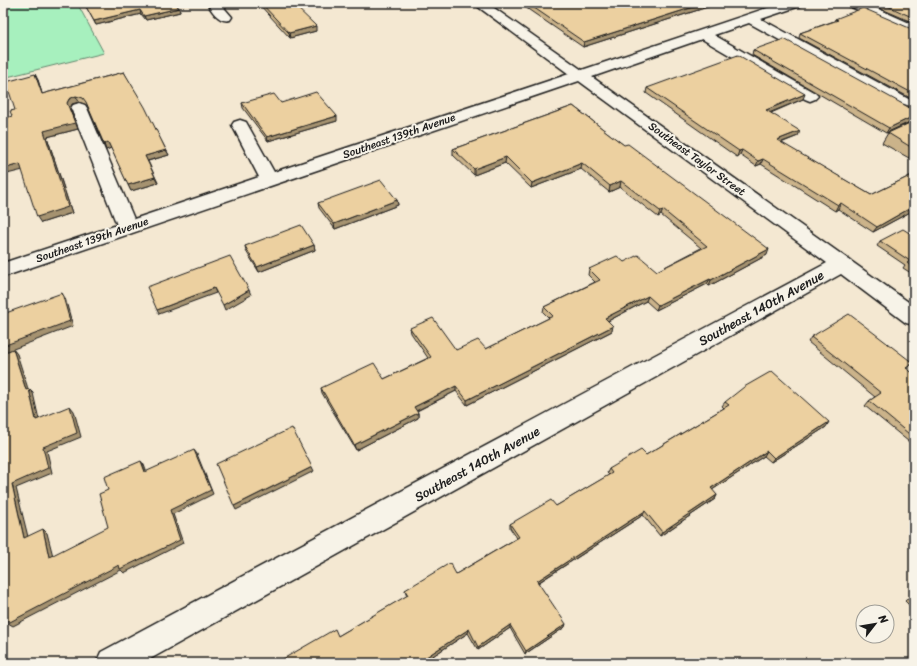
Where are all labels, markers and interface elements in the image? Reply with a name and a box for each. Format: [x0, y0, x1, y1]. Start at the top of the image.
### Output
street label: Southeast 139th Avenue [340, 108, 459, 164]
street label: Southeast Taylor Street [644, 117, 750, 201]
street label: Southeast 139th Avenue [33, 212, 152, 268]
street label: Southeast 140th Avenue [694, 264, 828, 352]
street label: Southeast 140th Avenue [410, 420, 544, 508]
north arrow [855, 604, 895, 644]
text: N [873, 610, 893, 628]

